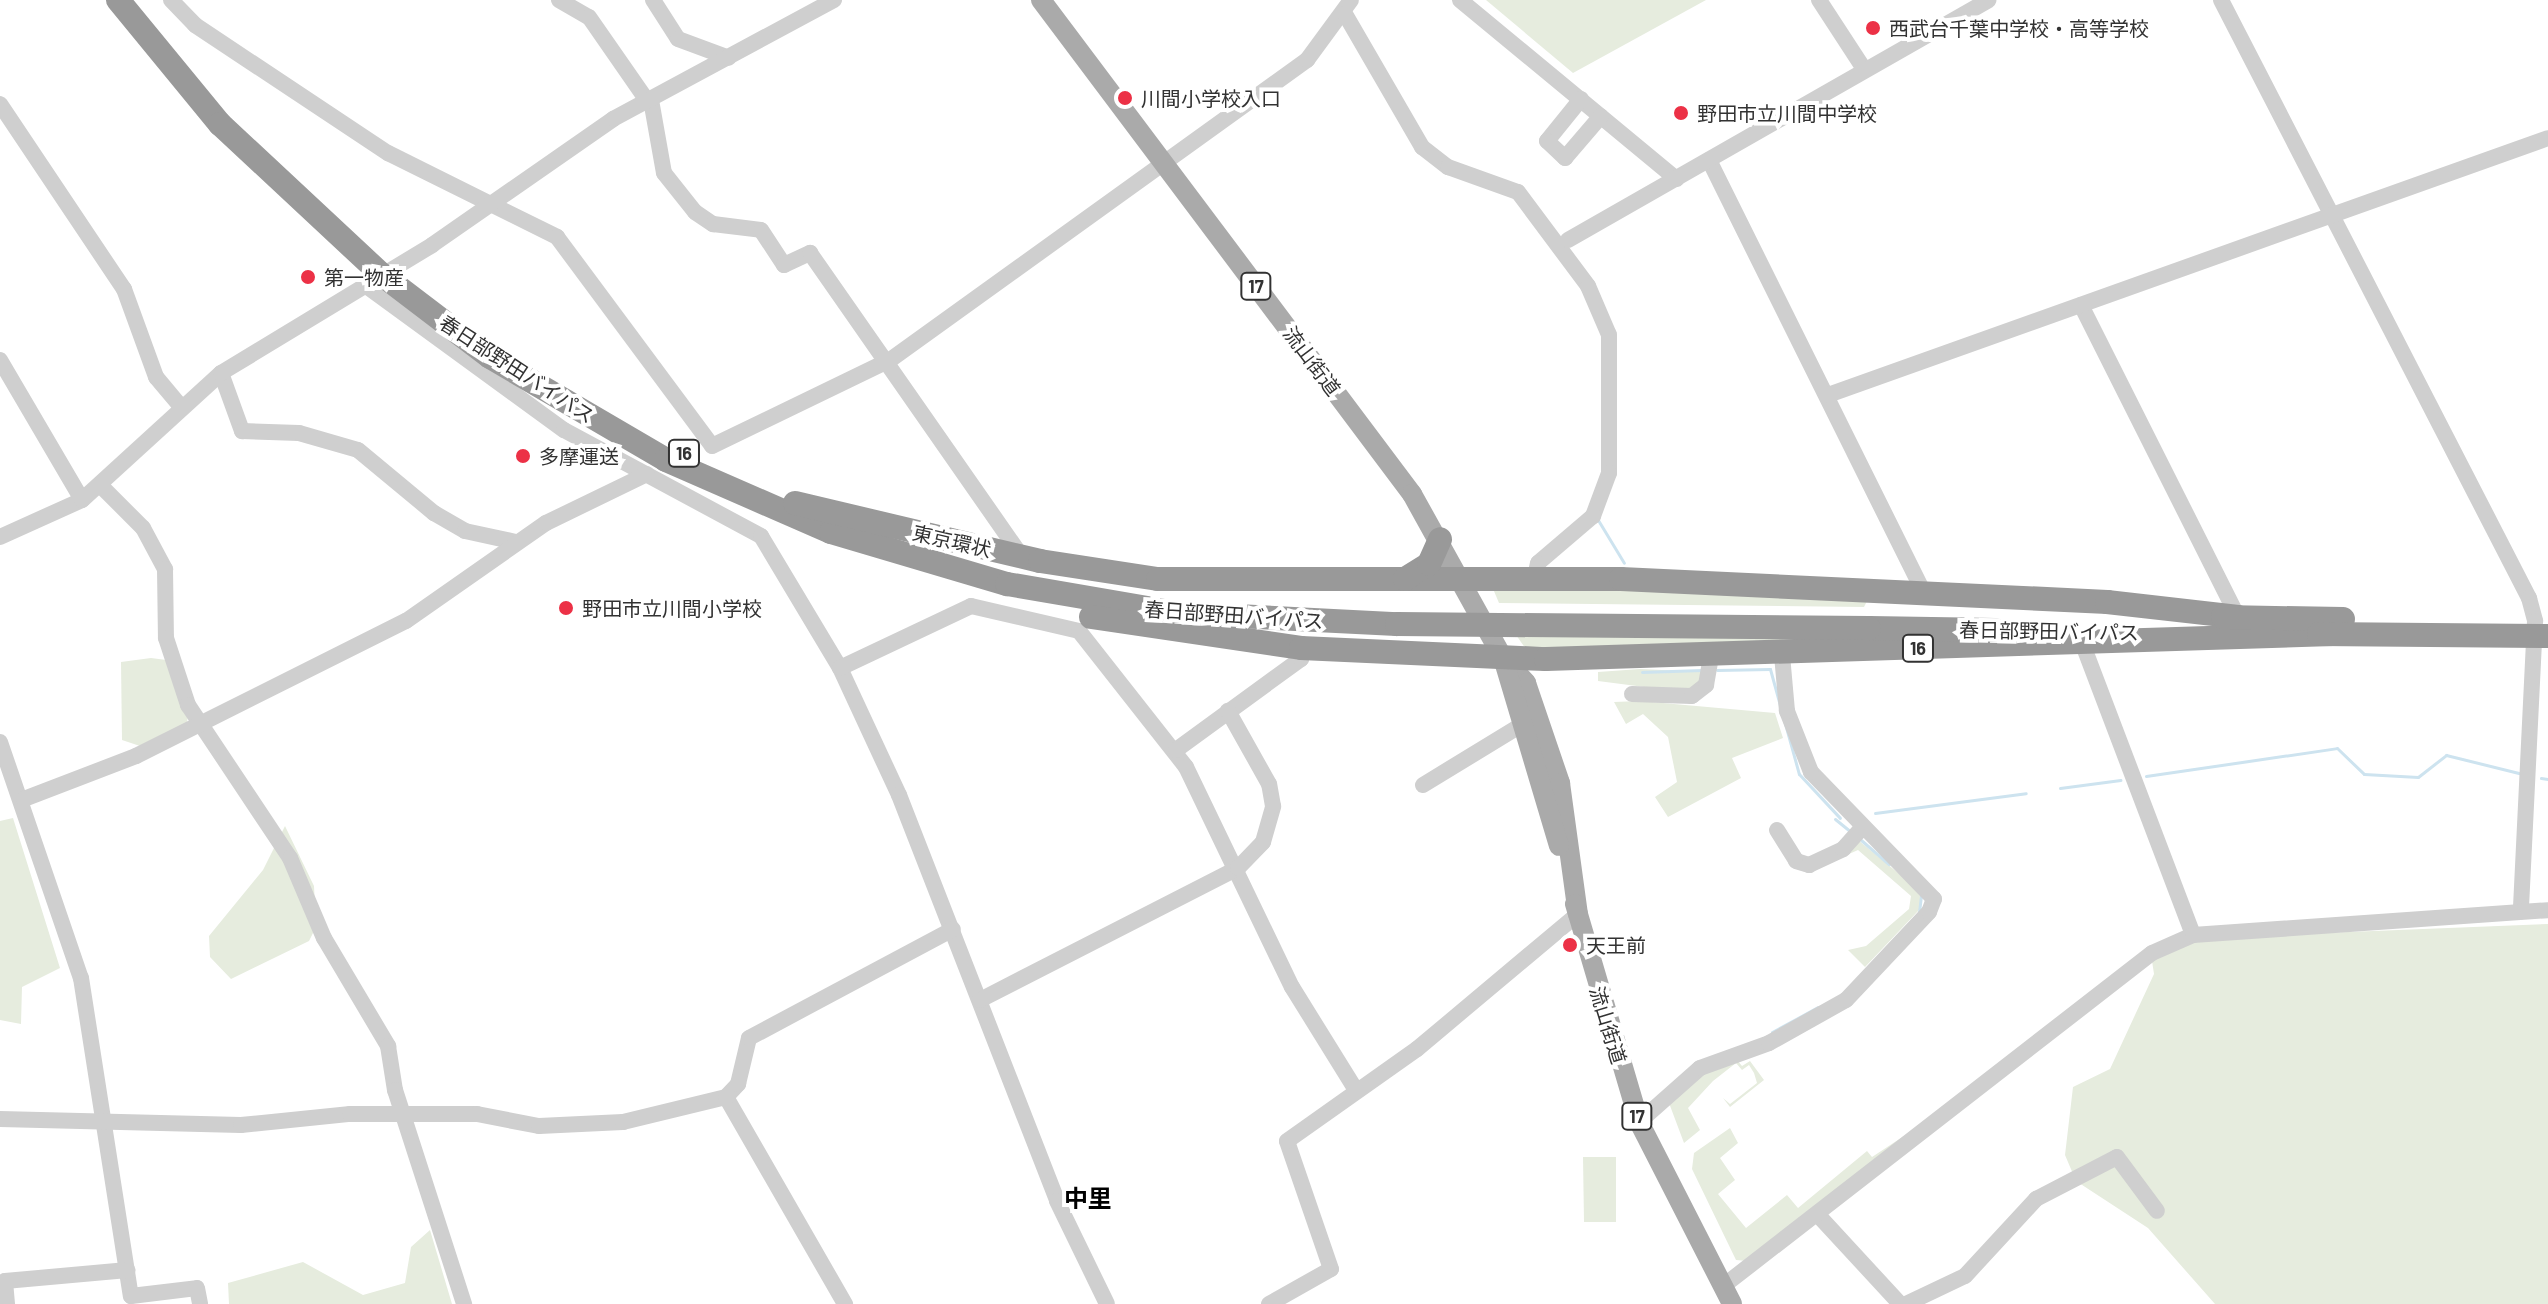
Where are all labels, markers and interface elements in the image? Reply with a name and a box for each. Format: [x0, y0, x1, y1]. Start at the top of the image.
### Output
place label: 西武台千葉中学校・高等学校 [1889, 16, 2149, 40]
marker: 西武台千葉中学校・高等学校 [1864, 19, 1882, 37]
place label: 川間小学校入口 [1141, 86, 1281, 110]
marker: 川間小学校入口 [1116, 89, 1134, 107]
place label: 野田市立川間中学校 [1697, 101, 1877, 125]
marker: 野田市立川間中学校 [1672, 104, 1690, 122]
place label: 第一物産 [324, 265, 404, 289]
marker: 第一物産 [299, 268, 317, 286]
road number: 17 [1240, 272, 1272, 300]
street label: 春日部野田バイパス [435, 310, 599, 428]
street label: 流山街道 [1278, 322, 1346, 400]
road number: 16 [666, 439, 702, 467]
place label: 多摩運送 [539, 444, 619, 468]
marker: 多摩運送 [514, 447, 532, 465]
street label: 東京環状 [910, 520, 994, 562]
place label: 野田市立川間小学校 [582, 596, 762, 620]
street label: 春日部野田バイパス [1143, 597, 1325, 633]
marker: 野田市立川間小学校 [557, 599, 575, 617]
street label: 春日部野田バイパス [1959, 617, 2139, 645]
road number: 16 [1900, 634, 1936, 662]
place label: 天王前 [1586, 933, 1646, 957]
marker: 天王前 [1561, 936, 1579, 954]
street label: 流山街道 [1585, 983, 1631, 1067]
road number: 17 [1621, 1102, 1653, 1130]
district label: 中里 [1064, 1184, 1112, 1212]

